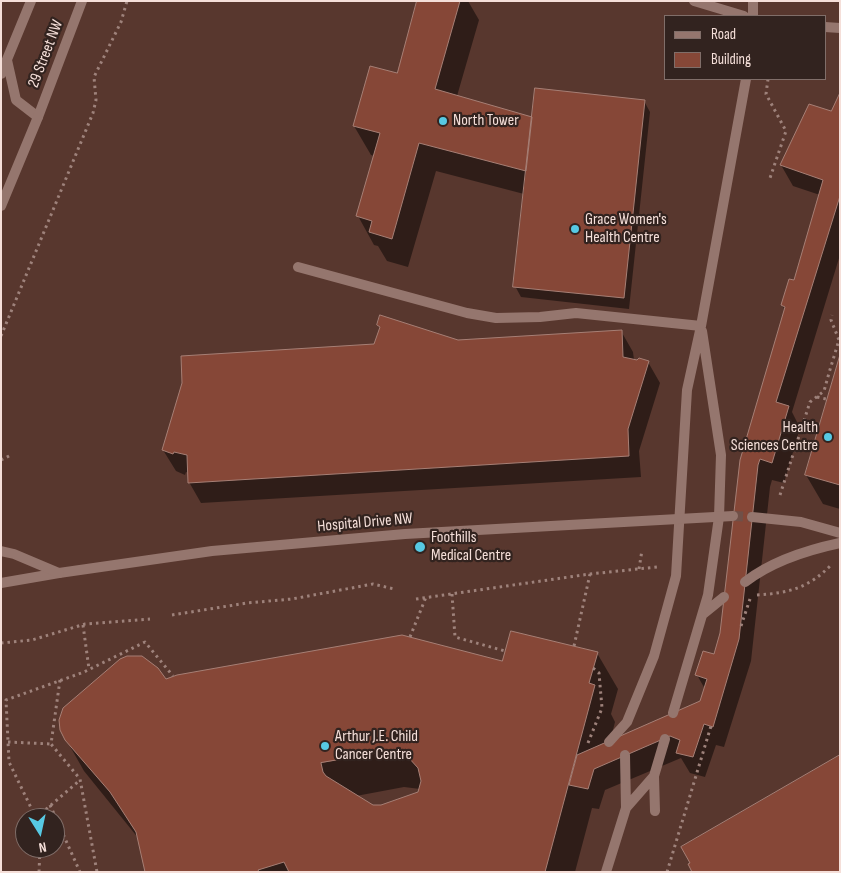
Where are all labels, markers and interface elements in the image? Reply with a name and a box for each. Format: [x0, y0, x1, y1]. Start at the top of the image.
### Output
legend [664, 15, 826, 80]
street label: 29 Street NW [24, 17, 68, 91]
text: Road [711, 25, 736, 44]
text: Building [711, 50, 751, 69]
place label: North Tower [453, 111, 519, 131]
marker: North Tower [437, 115, 449, 127]
place label: Grace Women's Health Centre [585, 210, 667, 248]
marker: Grace Women's Health Centre [569, 223, 581, 235]
place label: Health Sciences Centre [731, 418, 818, 456]
marker: Health Sciences Centre [822, 431, 834, 443]
street label: Hospital Drive NW [317, 509, 413, 537]
place label: Foothills Medical Centre [431, 528, 511, 566]
marker: Foothills Medical Centre [413, 540, 427, 554]
place label: Arthur J.E. Child Cancer Centre [335, 727, 418, 765]
marker: Arthur J.E. Child Cancer Centre [319, 740, 331, 752]
north arrow [15, 808, 65, 858]
text: N [37, 838, 48, 856]

